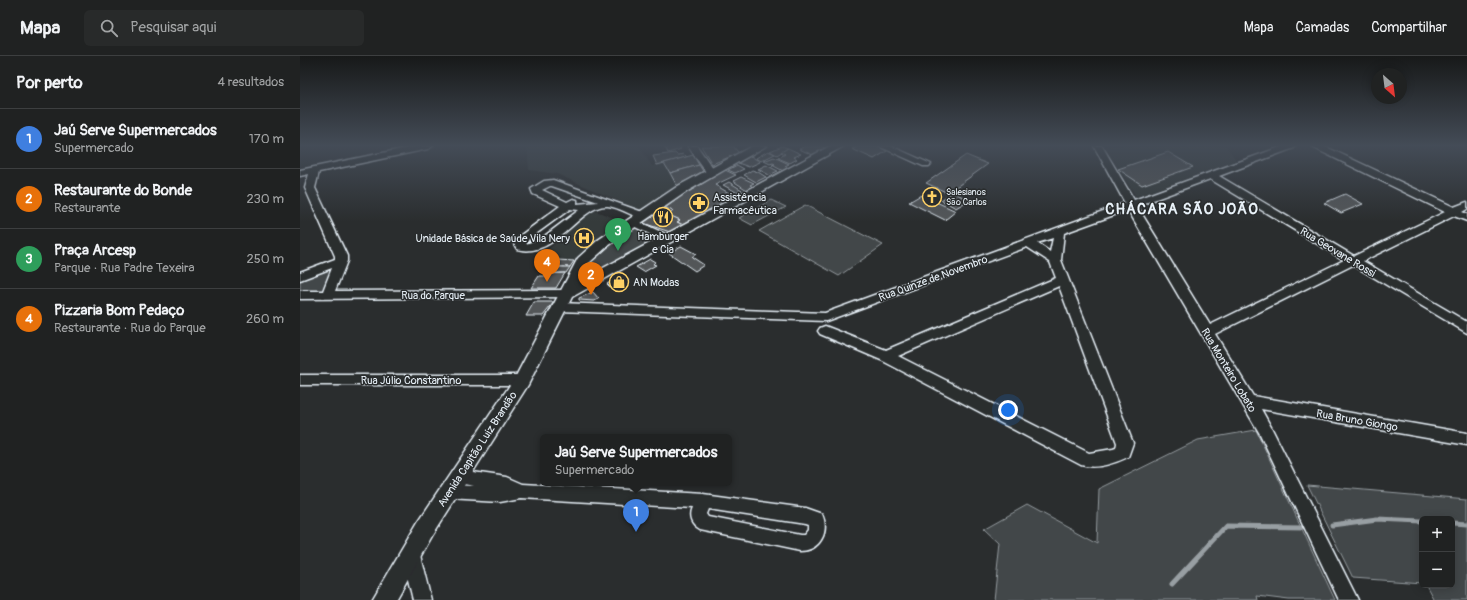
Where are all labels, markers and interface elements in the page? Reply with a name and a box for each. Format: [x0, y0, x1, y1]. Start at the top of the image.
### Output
search box [84, 10, 364, 46]
text: Mapa [20, 16, 60, 40]
icon: search [98, 17, 120, 39]
text: Pesquisar aqui [130, 18, 216, 37]
text: Mapa [1244, 19, 1273, 36]
text: Camadas [1295, 19, 1349, 36]
text: Compartilhar [1371, 19, 1447, 36]
north arrow [1371, 68, 1407, 104]
text: Por perto [16, 72, 83, 93]
text: 4 resultados [217, 74, 284, 90]
text: Jaú Serve Supermercados [54, 121, 217, 140]
text: 1 [26, 131, 32, 147]
text: 170 m [249, 131, 284, 147]
text: Supermercado [54, 140, 134, 156]
text: Restaurante do Bonde [54, 181, 192, 200]
church icon: Salesianos São Carlos [921, 186, 943, 208]
place label: Salesianos São Carlos [946, 187, 987, 208]
text: 2 [25, 191, 33, 207]
text: 230 m [247, 191, 284, 207]
place label: Assistência Farmacêutica [713, 191, 777, 217]
pharmacy icon: Assistência Farmacêutica [688, 192, 710, 214]
text: Restaurante [54, 200, 120, 216]
district label: CHÁCARA SÃO JOÃO [1105, 200, 1259, 219]
restaurant icon: Hamburger e Cia [652, 206, 674, 228]
pin: 3 [605, 218, 631, 251]
street label: Rua Geovane Rossi [1298, 225, 1378, 280]
hospital icon: Unidade Básica de Saúde Vila Nery [573, 227, 595, 249]
place label: Hamburger e Cia [637, 230, 689, 256]
place label: Unidade Básica de Saúde Vila Nery [415, 232, 570, 245]
text: Praça Arcesp [54, 241, 136, 260]
pin: 4 [534, 249, 560, 282]
text: 3 [25, 251, 33, 267]
text: 250 m [246, 251, 284, 267]
street label: Rua Quinze de Novembro [877, 253, 989, 304]
text: Parque · Rua Padre Texeira [54, 260, 195, 276]
pin: 2 [578, 262, 604, 295]
shop icon: AN Modas [608, 271, 630, 293]
place label: AN Modas [633, 276, 679, 289]
street label: Rua do Parque [401, 289, 465, 302]
text: Pizzaria Bom Pedaço [54, 301, 184, 320]
text: 4 [25, 311, 33, 327]
text: 260 m [246, 311, 284, 327]
text: Restaurante · Rua do Parque [54, 320, 206, 336]
street label: Rua Monteiro Lobato [1198, 326, 1259, 415]
street label: Rua Júlio Constantino [361, 374, 461, 387]
street label: Avenida Capitão Luiz Brandão [435, 389, 520, 509]
your location [998, 400, 1018, 420]
street label: Rua Bruno Giongo [1315, 407, 1399, 434]
popup [540, 434, 732, 486]
text: Jaú Serve Supermercados [555, 443, 717, 462]
text: Supermercado [555, 462, 634, 478]
pin: 1 [623, 499, 649, 532]
map controls [1419, 516, 1455, 588]
button: + [1419, 516, 1455, 552]
button: − [1419, 552, 1455, 588]

